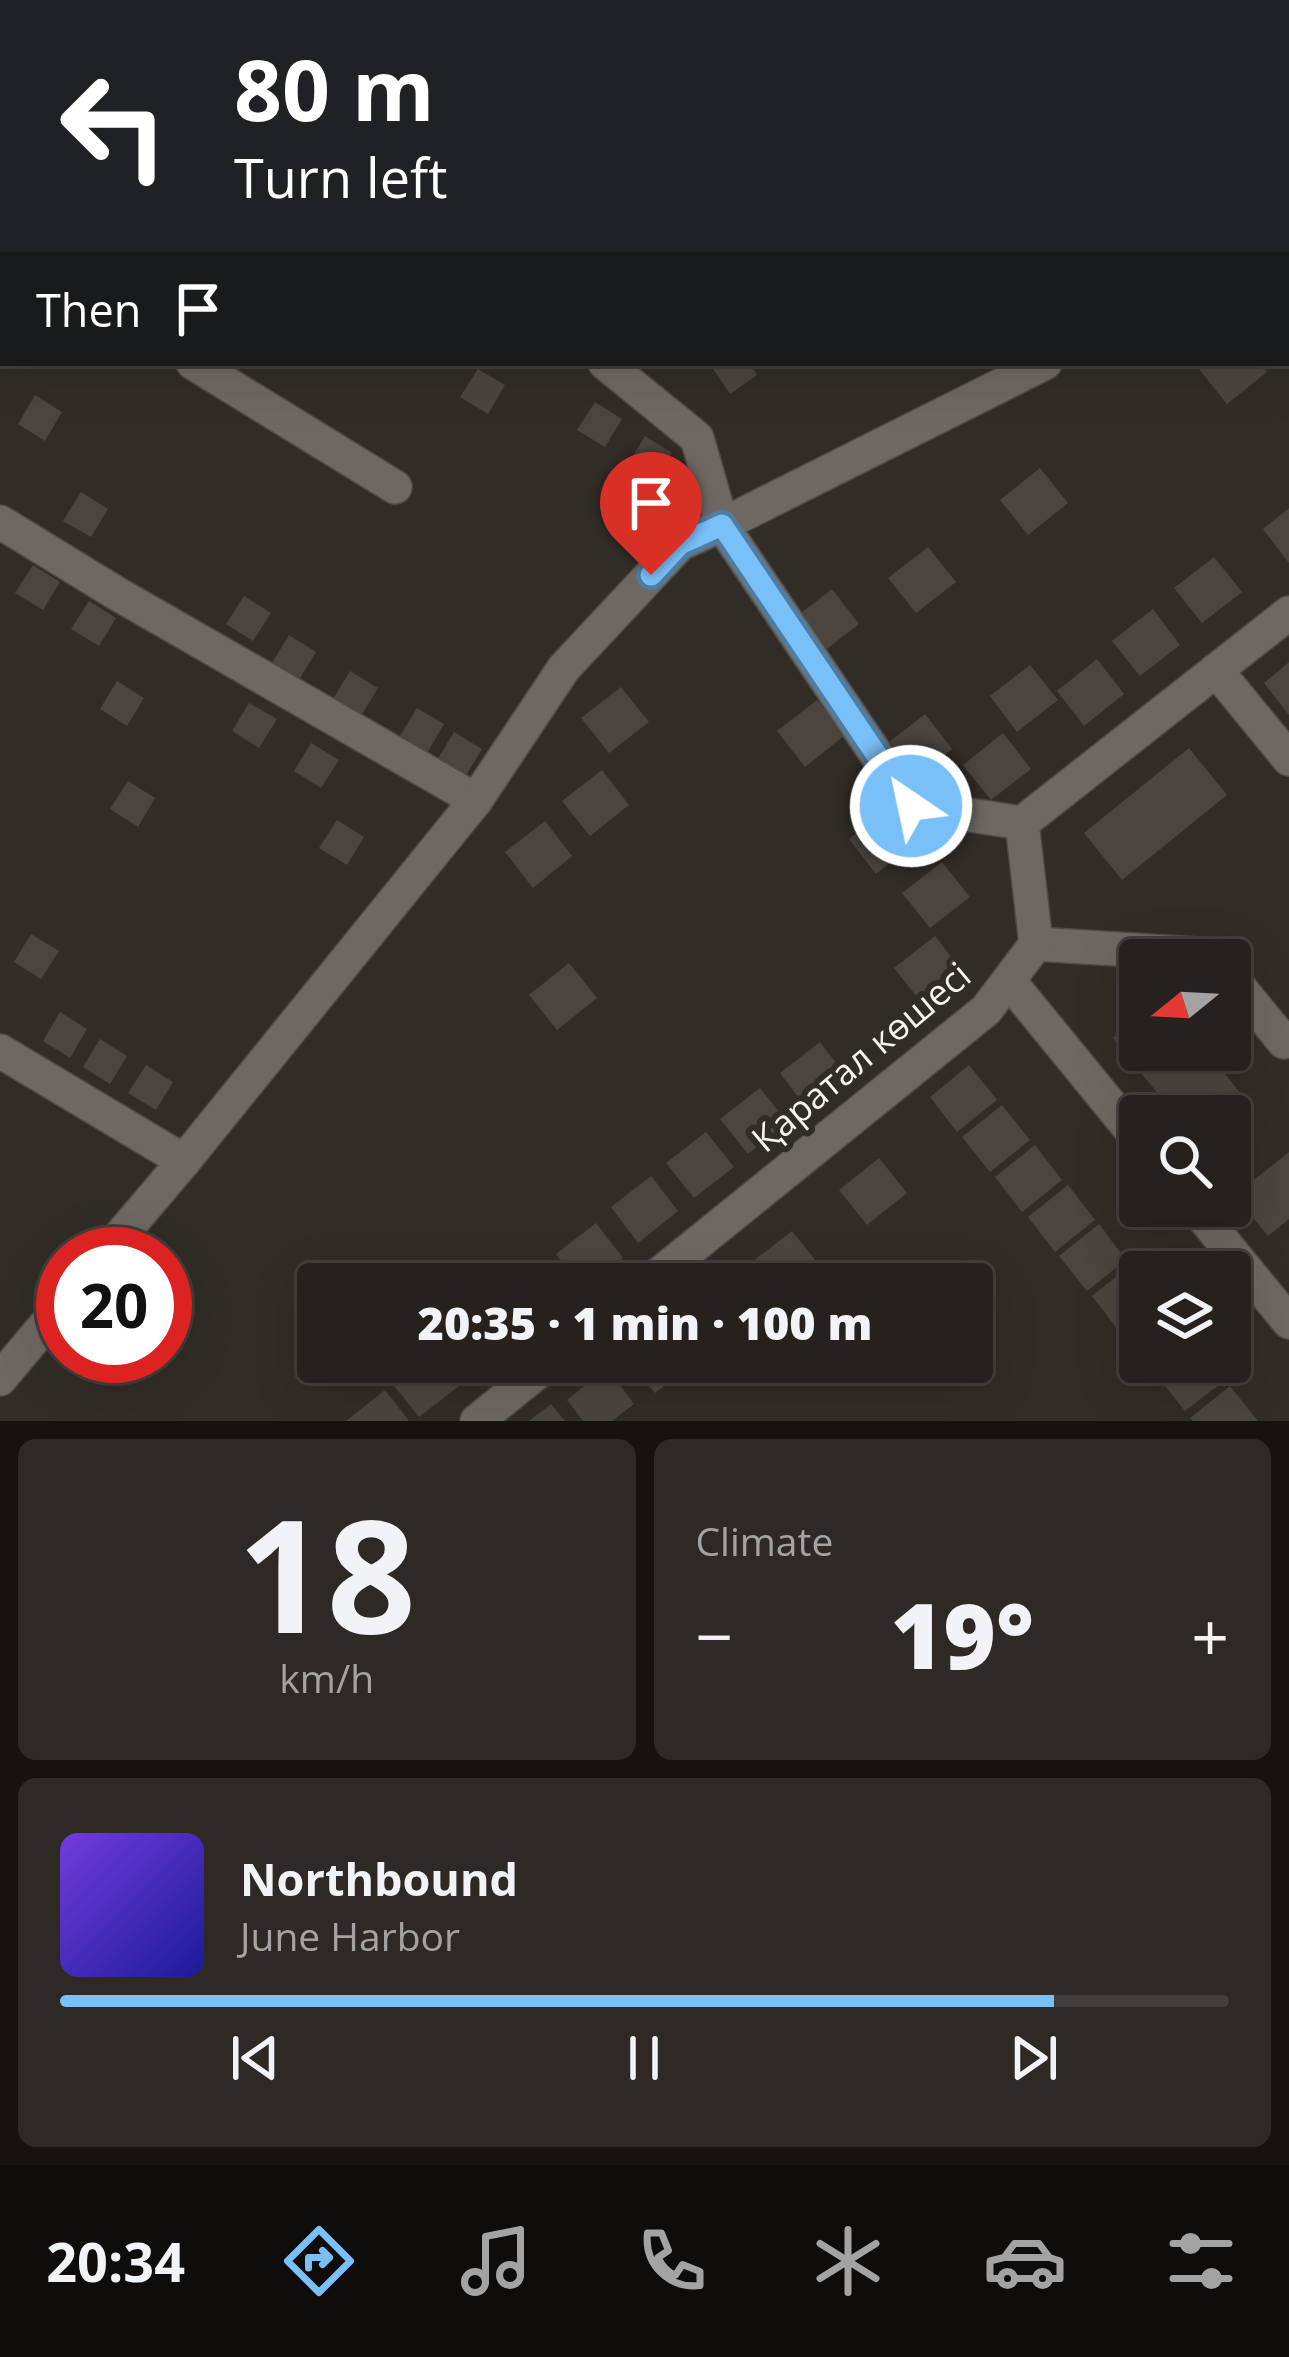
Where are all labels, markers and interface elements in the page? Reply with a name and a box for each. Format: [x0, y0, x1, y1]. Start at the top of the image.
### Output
text: 80 m [234, 31, 434, 146]
icon: left [36, 48, 192, 204]
text: Turn left [234, 140, 447, 214]
icon: arrive [165, 276, 231, 342]
text: Then [36, 279, 141, 340]
pin [600, 452, 702, 575]
icon: arrive [618, 470, 684, 536]
position arrow [848, 743, 974, 869]
north arrow [1119, 939, 1251, 1071]
map controls [1119, 939, 1251, 1383]
street label: Қаратал көшесі [741, 951, 980, 1163]
button: search [1119, 1095, 1251, 1227]
speed limit sign: 20 [36, 1227, 192, 1383]
button: layers [1119, 1251, 1251, 1383]
text: 20:35 · 1 min · 100 m [418, 1292, 872, 1353]
text: 18 [238, 1466, 416, 1679]
text: Climate [696, 1514, 833, 1567]
text: 19° [891, 1573, 1034, 1695]
text: − [696, 1590, 733, 1680]
text: + [1191, 1590, 1229, 1680]
text: km/h [279, 1651, 374, 1704]
text: Northbound [240, 1848, 518, 1909]
text: June Harbor [240, 1909, 460, 1962]
icon: previous [222, 2025, 288, 2091]
icon: pause [611, 2025, 677, 2091]
icon: next [1001, 2025, 1067, 2091]
icon: directions [277, 2219, 361, 2303]
icon: music [454, 2219, 538, 2303]
icon: phone [630, 2219, 714, 2303]
icon: climate [806, 2219, 890, 2303]
icon: car [983, 2219, 1067, 2303]
icon: filters [1159, 2219, 1243, 2303]
text: 20:34 [46, 2224, 185, 2298]

